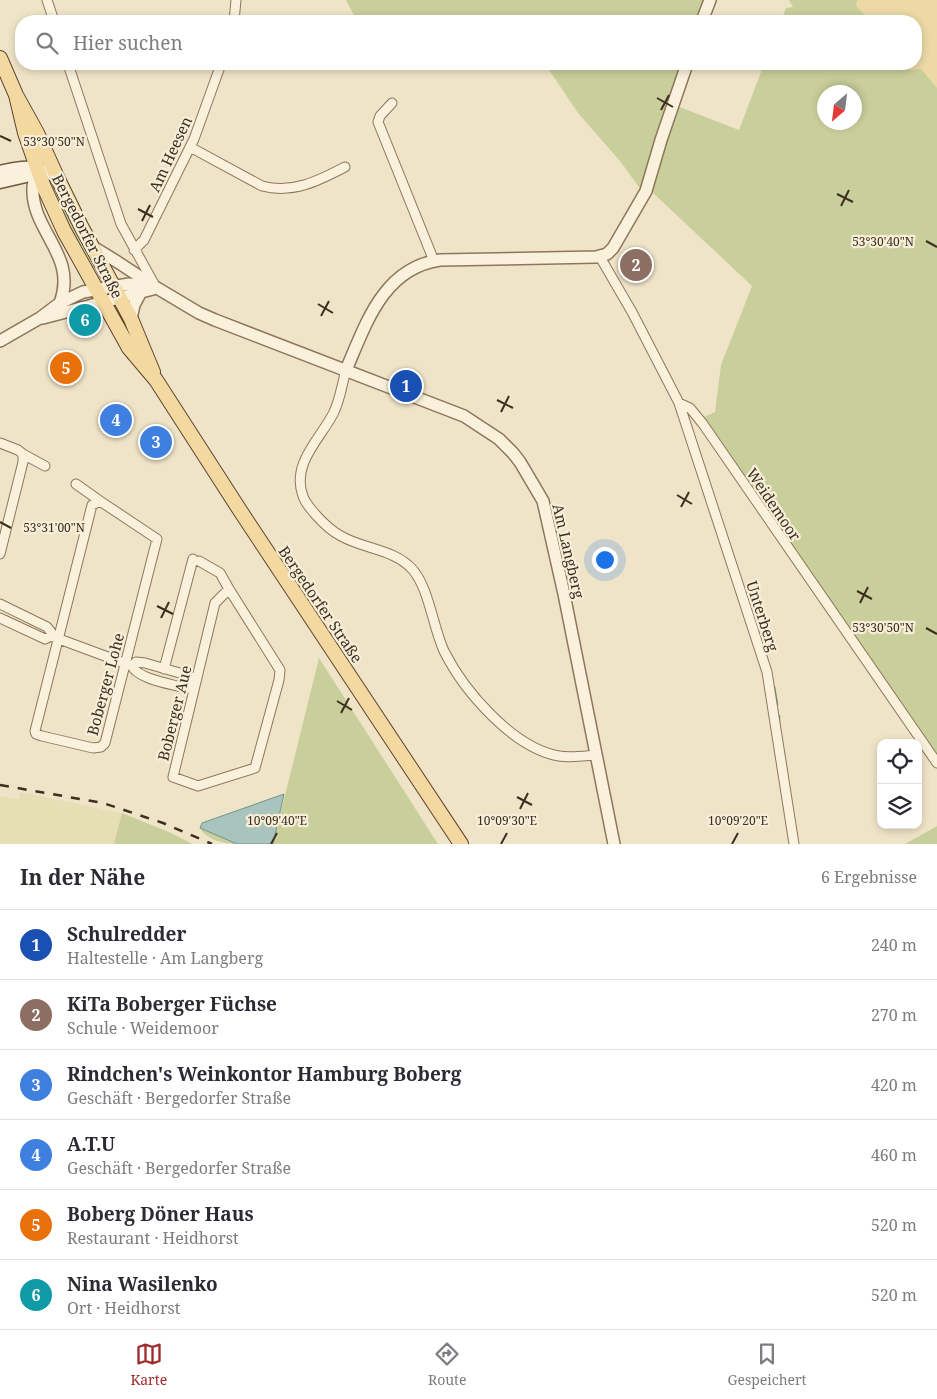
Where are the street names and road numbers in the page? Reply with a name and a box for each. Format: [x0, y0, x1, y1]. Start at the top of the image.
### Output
street label: Am Heesen [144, 113, 196, 195]
street label: Bergedorfer Straße [48, 170, 128, 302]
street label: Weidemoor [742, 464, 806, 544]
street label: Am Langberg [548, 502, 590, 600]
street label: Bergedorfer Straße [274, 542, 368, 666]
street label: Unterberg [742, 578, 784, 654]
street label: Boberger Lohe [82, 631, 128, 737]
street label: Boberger Aue [152, 663, 196, 763]

